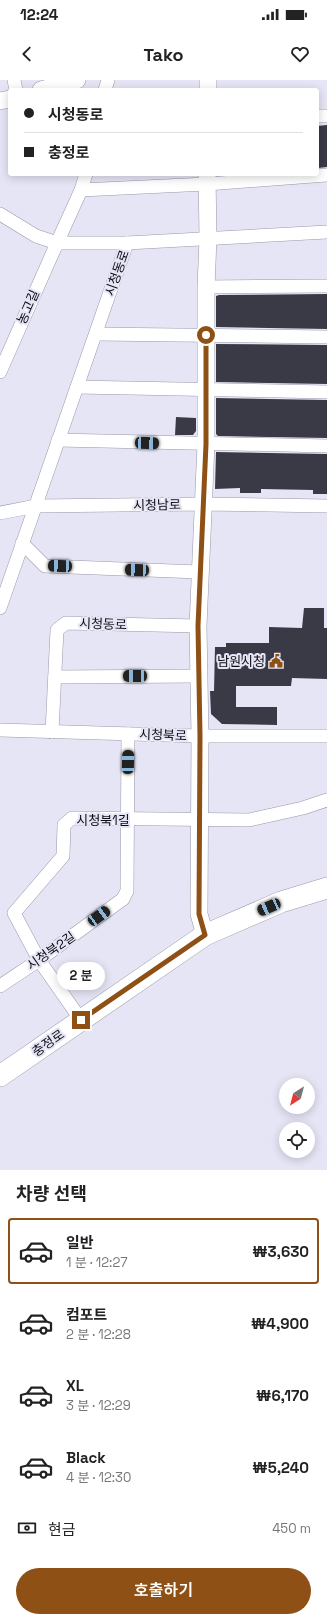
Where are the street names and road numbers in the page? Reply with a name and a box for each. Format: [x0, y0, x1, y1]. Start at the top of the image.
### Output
street label: 시청동로 [101, 248, 133, 298]
street label: 농고길 [13, 287, 43, 327]
street label: 시청남로 [133, 496, 181, 514]
street label: 시청동로 [79, 615, 127, 633]
street label: 시청북로 [139, 726, 187, 744]
street label: 시청북1길 [76, 812, 130, 829]
street label: 시청북2길 [23, 928, 79, 974]
street label: 충정로 [28, 1026, 68, 1060]

